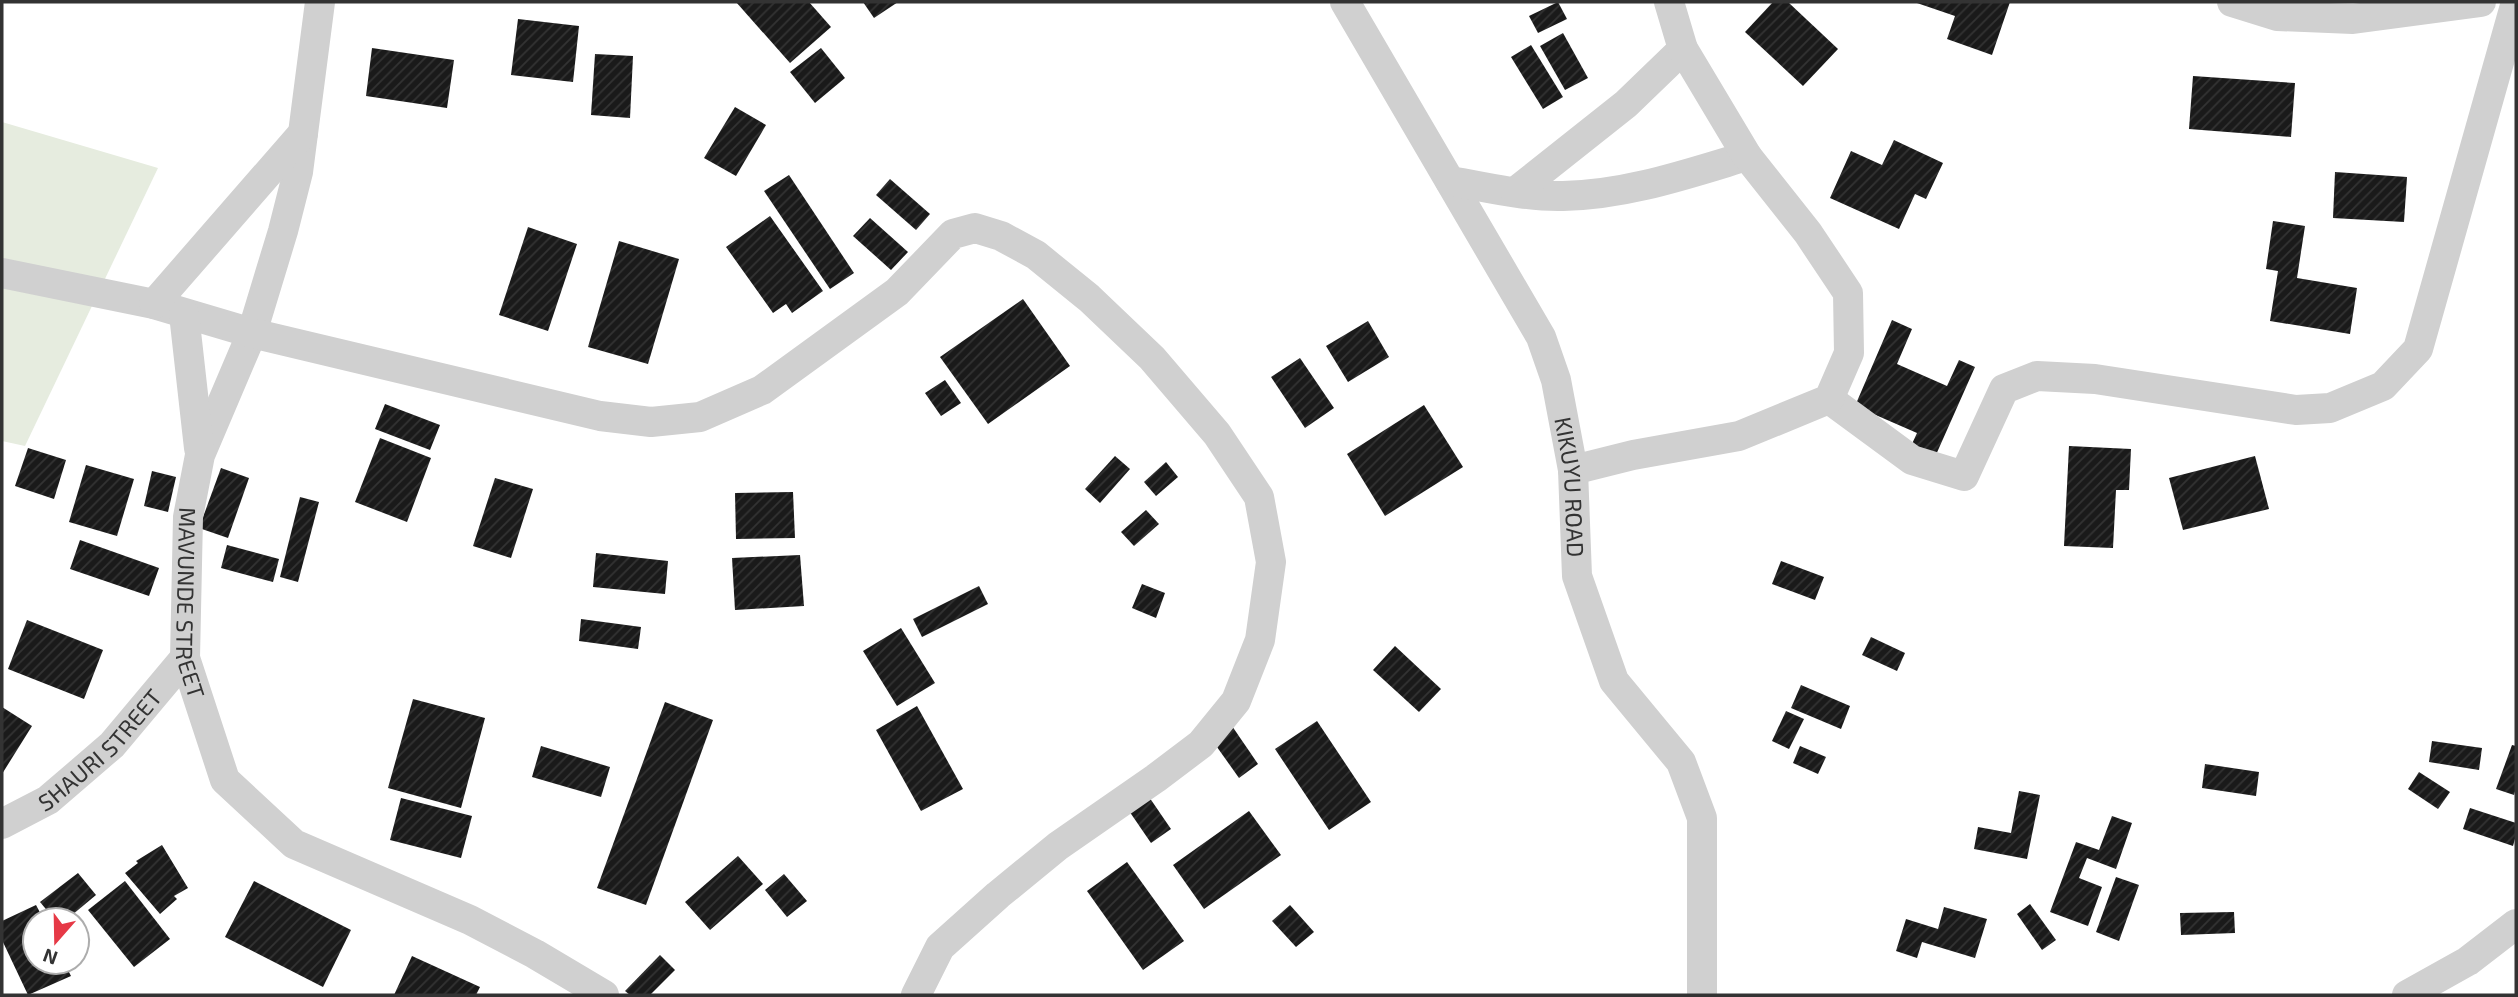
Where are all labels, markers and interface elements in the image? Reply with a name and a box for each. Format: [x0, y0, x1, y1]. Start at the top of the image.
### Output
street label: KIKUYU ROAD [1549, 414, 1590, 558]
street label: MAVUNDE STREET [171, 507, 211, 702]
street label: SHAURI STREET [33, 683, 167, 817]
north arrow [21, 906, 91, 976]
text: N [40, 944, 60, 971]

